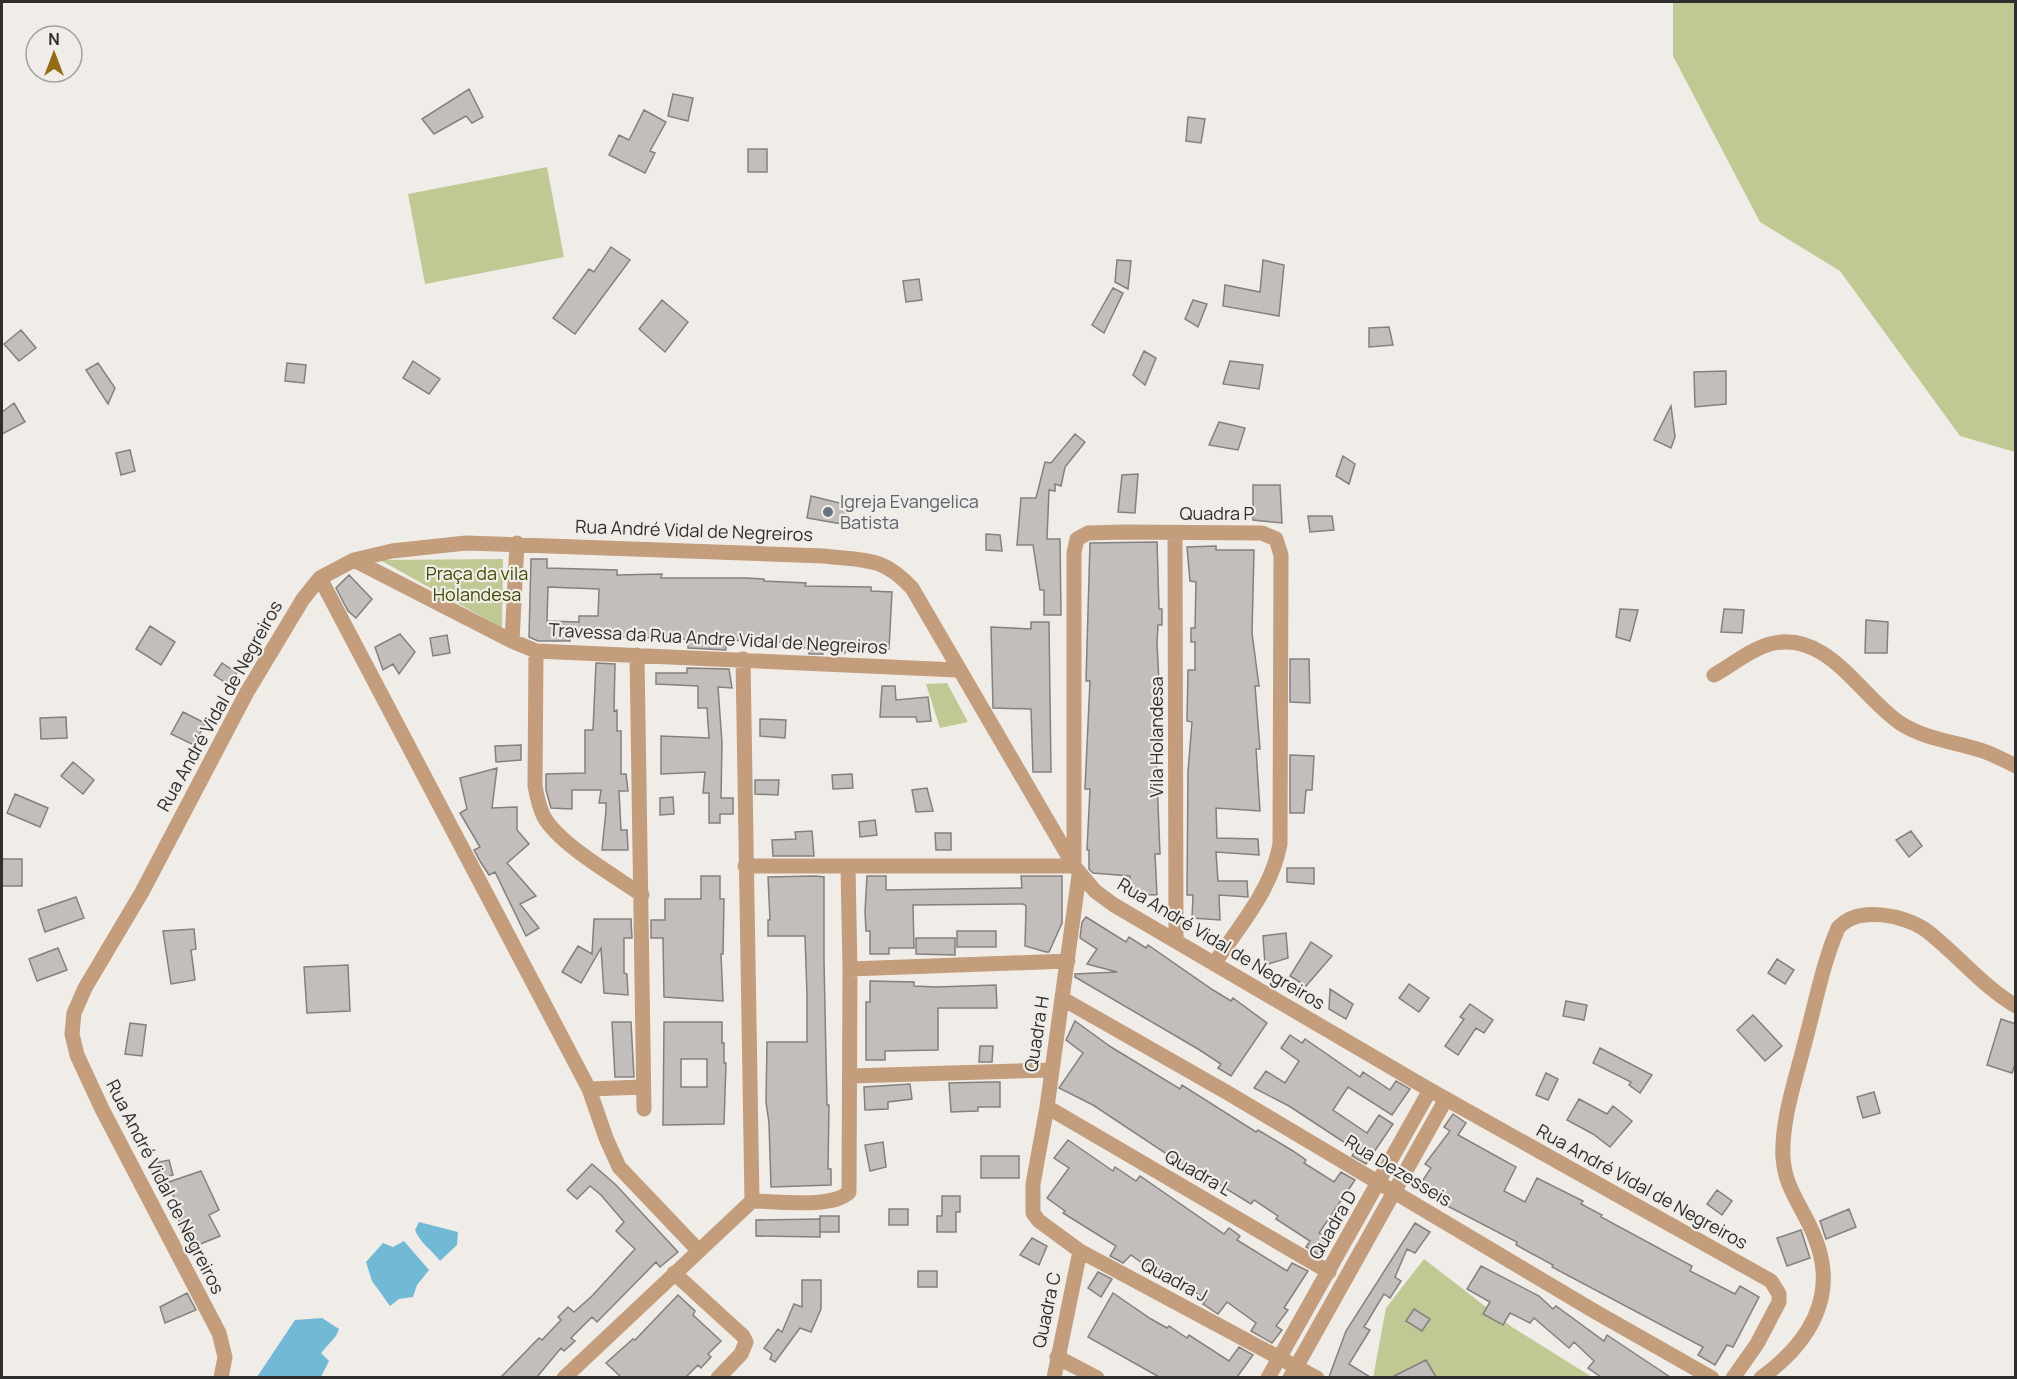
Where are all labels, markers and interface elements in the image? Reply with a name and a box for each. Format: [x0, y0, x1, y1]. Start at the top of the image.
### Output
north arrow [24, 24, 84, 84]
text: N [48, 28, 60, 50]
place label: Igreja Evangelica Batista [840, 489, 979, 534]
street label: Quadra P [1180, 501, 1255, 525]
marker: Igreja Evangelica Batista [821, 505, 835, 519]
street label: Rua André Vidal de Negreiros [575, 514, 813, 546]
park label: Praça da vila Holandesa [426, 561, 528, 606]
street label: Rua André Vidal de Negreiros [151, 596, 287, 815]
street label: Travessa da Rua Andre Vidal de Negreiros [548, 617, 888, 659]
street label: Vila Holandesa [1144, 677, 1168, 797]
street label: Rua André Vidal de Negreiros [1113, 872, 1330, 1015]
street label: Quadra H [1018, 994, 1054, 1073]
street label: Rua André Vidal de Negreiros [101, 1075, 231, 1298]
street label: Rua André Vidal de Negreiros [1533, 1118, 1752, 1254]
street label: Rua Dezesseis [1341, 1129, 1456, 1212]
street label: Quadra L [1161, 1143, 1236, 1201]
street label: Quadra D [1303, 1186, 1362, 1263]
street label: Quadra J [1137, 1252, 1212, 1307]
street label: Quadra C [1026, 1270, 1066, 1350]

